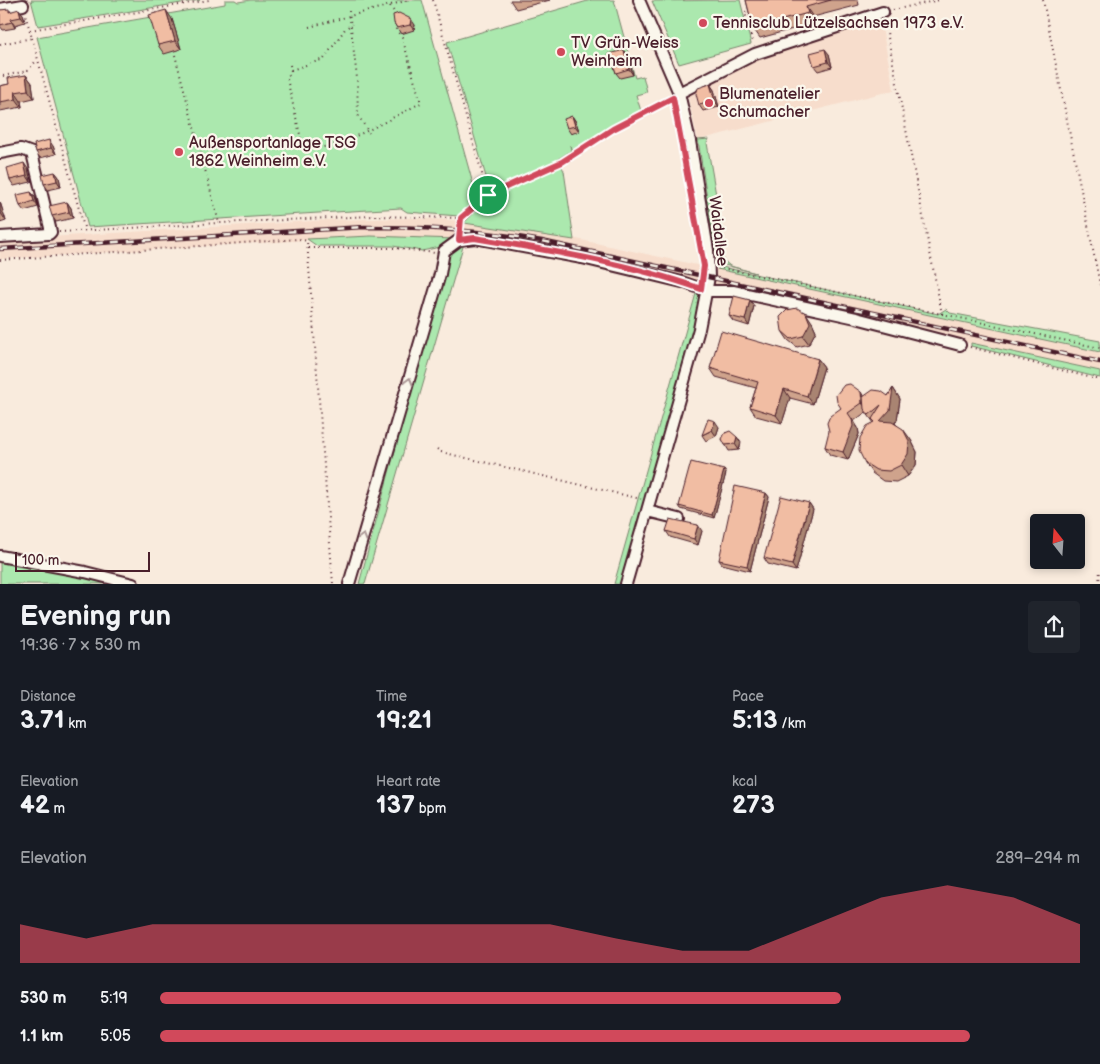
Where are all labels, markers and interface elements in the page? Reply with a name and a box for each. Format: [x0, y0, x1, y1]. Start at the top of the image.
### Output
place label: Tennisclub Lützelsachsen 1973 e.V. [713, 14, 964, 33]
marker: Tennisclub Lützelsachsen 1973 e.V. [697, 17, 709, 29]
place label: TV Grün-Weiss Weinheim [571, 34, 679, 71]
marker: TV Grün-Weiss Weinheim [555, 46, 567, 58]
place label: Blumenatelier Schumacher [719, 85, 820, 122]
marker: Blumenatelier Schumacher [703, 97, 715, 109]
place label: Außensportanlage TSG 1862 Weinheim e.V. [189, 134, 356, 171]
marker: Außensportanlage TSG 1862 Weinheim e.V. [173, 146, 185, 158]
pin [467, 174, 509, 216]
icon: arrive [474, 181, 502, 209]
street label: Waidallee [704, 195, 732, 268]
one-way arrow [403, 378, 413, 386]
north arrow [1030, 514, 1085, 569]
map controls [1030, 514, 1085, 569]
one-way arrow [357, 534, 367, 542]
scale bar [15, 549, 150, 572]
text: 100 m [22, 552, 59, 569]
text: Evening run [20, 600, 171, 633]
button: share [1028, 601, 1080, 653]
text: 19:36 · 7 × 530 m [20, 636, 140, 655]
text: Distance [20, 688, 76, 705]
text: Time [376, 688, 407, 705]
text: Pace [732, 688, 764, 705]
text: 3.71 [20, 705, 64, 736]
text: 19:21 [376, 705, 432, 736]
text: 5:13 [732, 705, 778, 736]
text: km [64, 715, 87, 732]
text: /km [778, 715, 806, 732]
text: Elevation [20, 773, 78, 790]
text: Heart rate [376, 773, 441, 790]
text: kcal [732, 773, 757, 790]
text: 42 [20, 790, 50, 821]
text: 137 [376, 790, 415, 821]
text: 273 [732, 790, 775, 821]
text: m [50, 800, 65, 817]
text: bpm [415, 800, 446, 817]
text: Elevation [20, 849, 87, 868]
text: 289–294 m [995, 849, 1080, 868]
text: 530 m [20, 989, 67, 1008]
text: 5:19 [100, 989, 128, 1008]
text: 1.1 km [20, 1027, 63, 1046]
text: 5:05 [100, 1027, 131, 1046]

